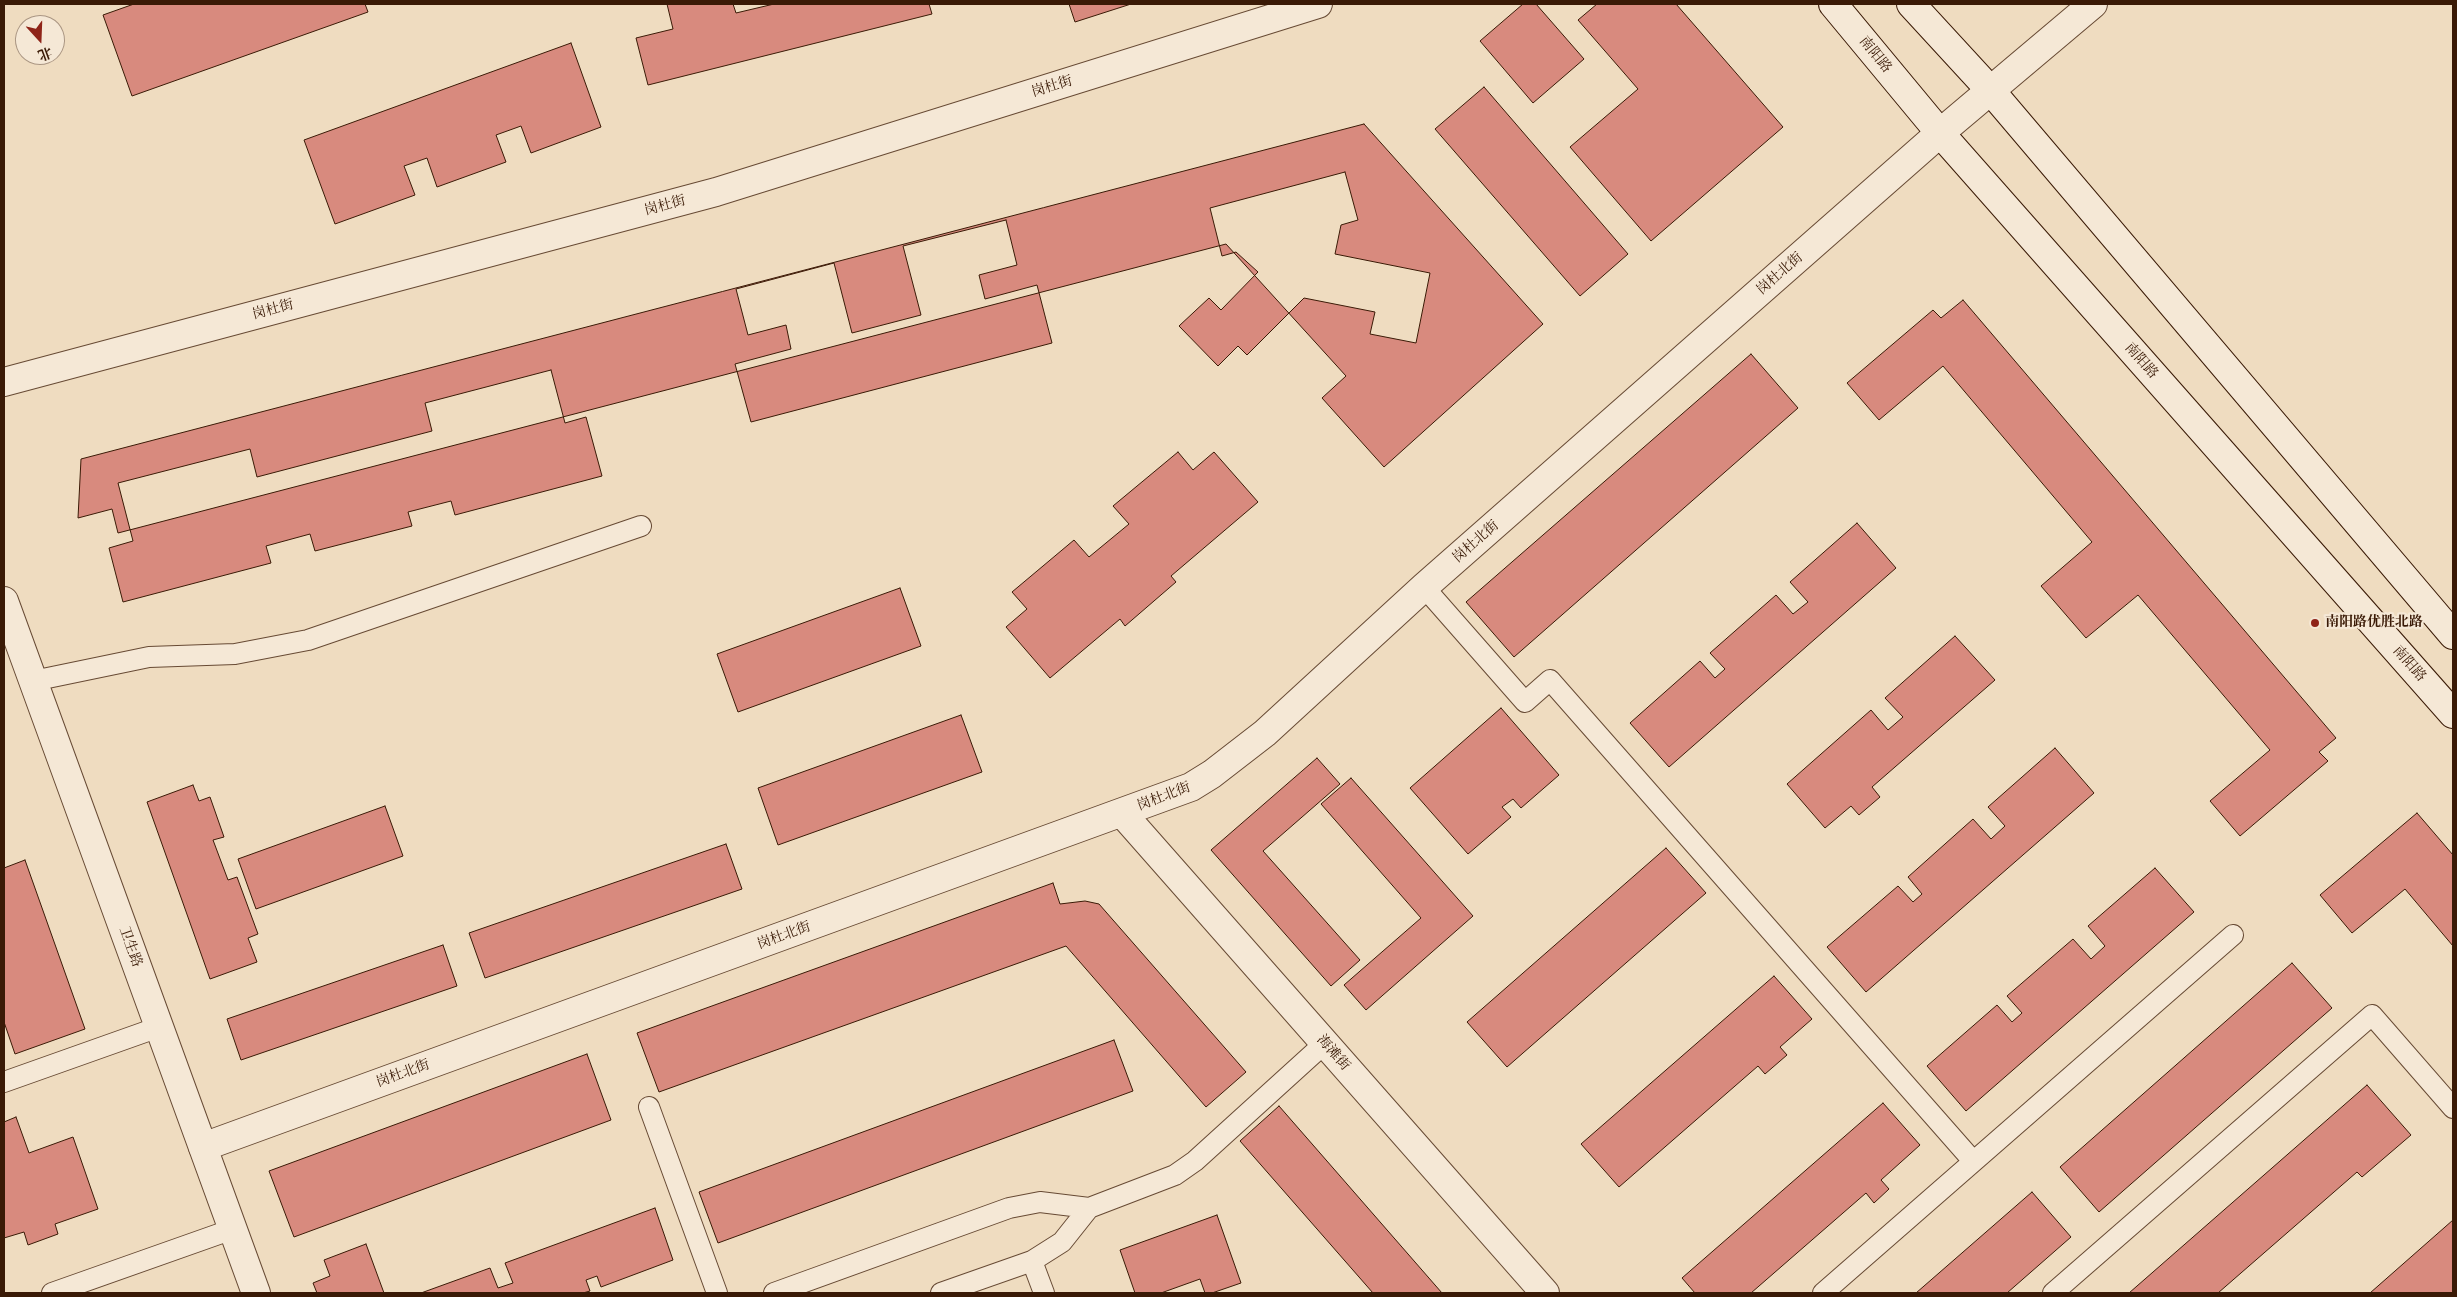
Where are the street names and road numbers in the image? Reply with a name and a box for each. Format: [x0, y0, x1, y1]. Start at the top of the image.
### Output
street label: 南阳路 [1855, 33, 1895, 77]
street label: 岗杜街 [1029, 73, 1075, 101]
street label: 岗杜街 [643, 192, 687, 220]
street label: 岗杜北街 [1753, 249, 1807, 299]
street label: 岗杜街 [251, 296, 295, 324]
street label: 南阳路 [2121, 340, 2161, 382]
street label: 岗杜北街 [1449, 517, 1503, 567]
street label: 南阳路 [2389, 643, 2429, 685]
street label: 岗杜北街 [1135, 779, 1193, 815]
street label: 岗杜北街 [755, 919, 813, 953]
street label: 卫生路 [115, 924, 145, 970]
street label: 海滩街 [1313, 1032, 1353, 1074]
street label: 岗杜北街 [374, 1057, 432, 1091]

